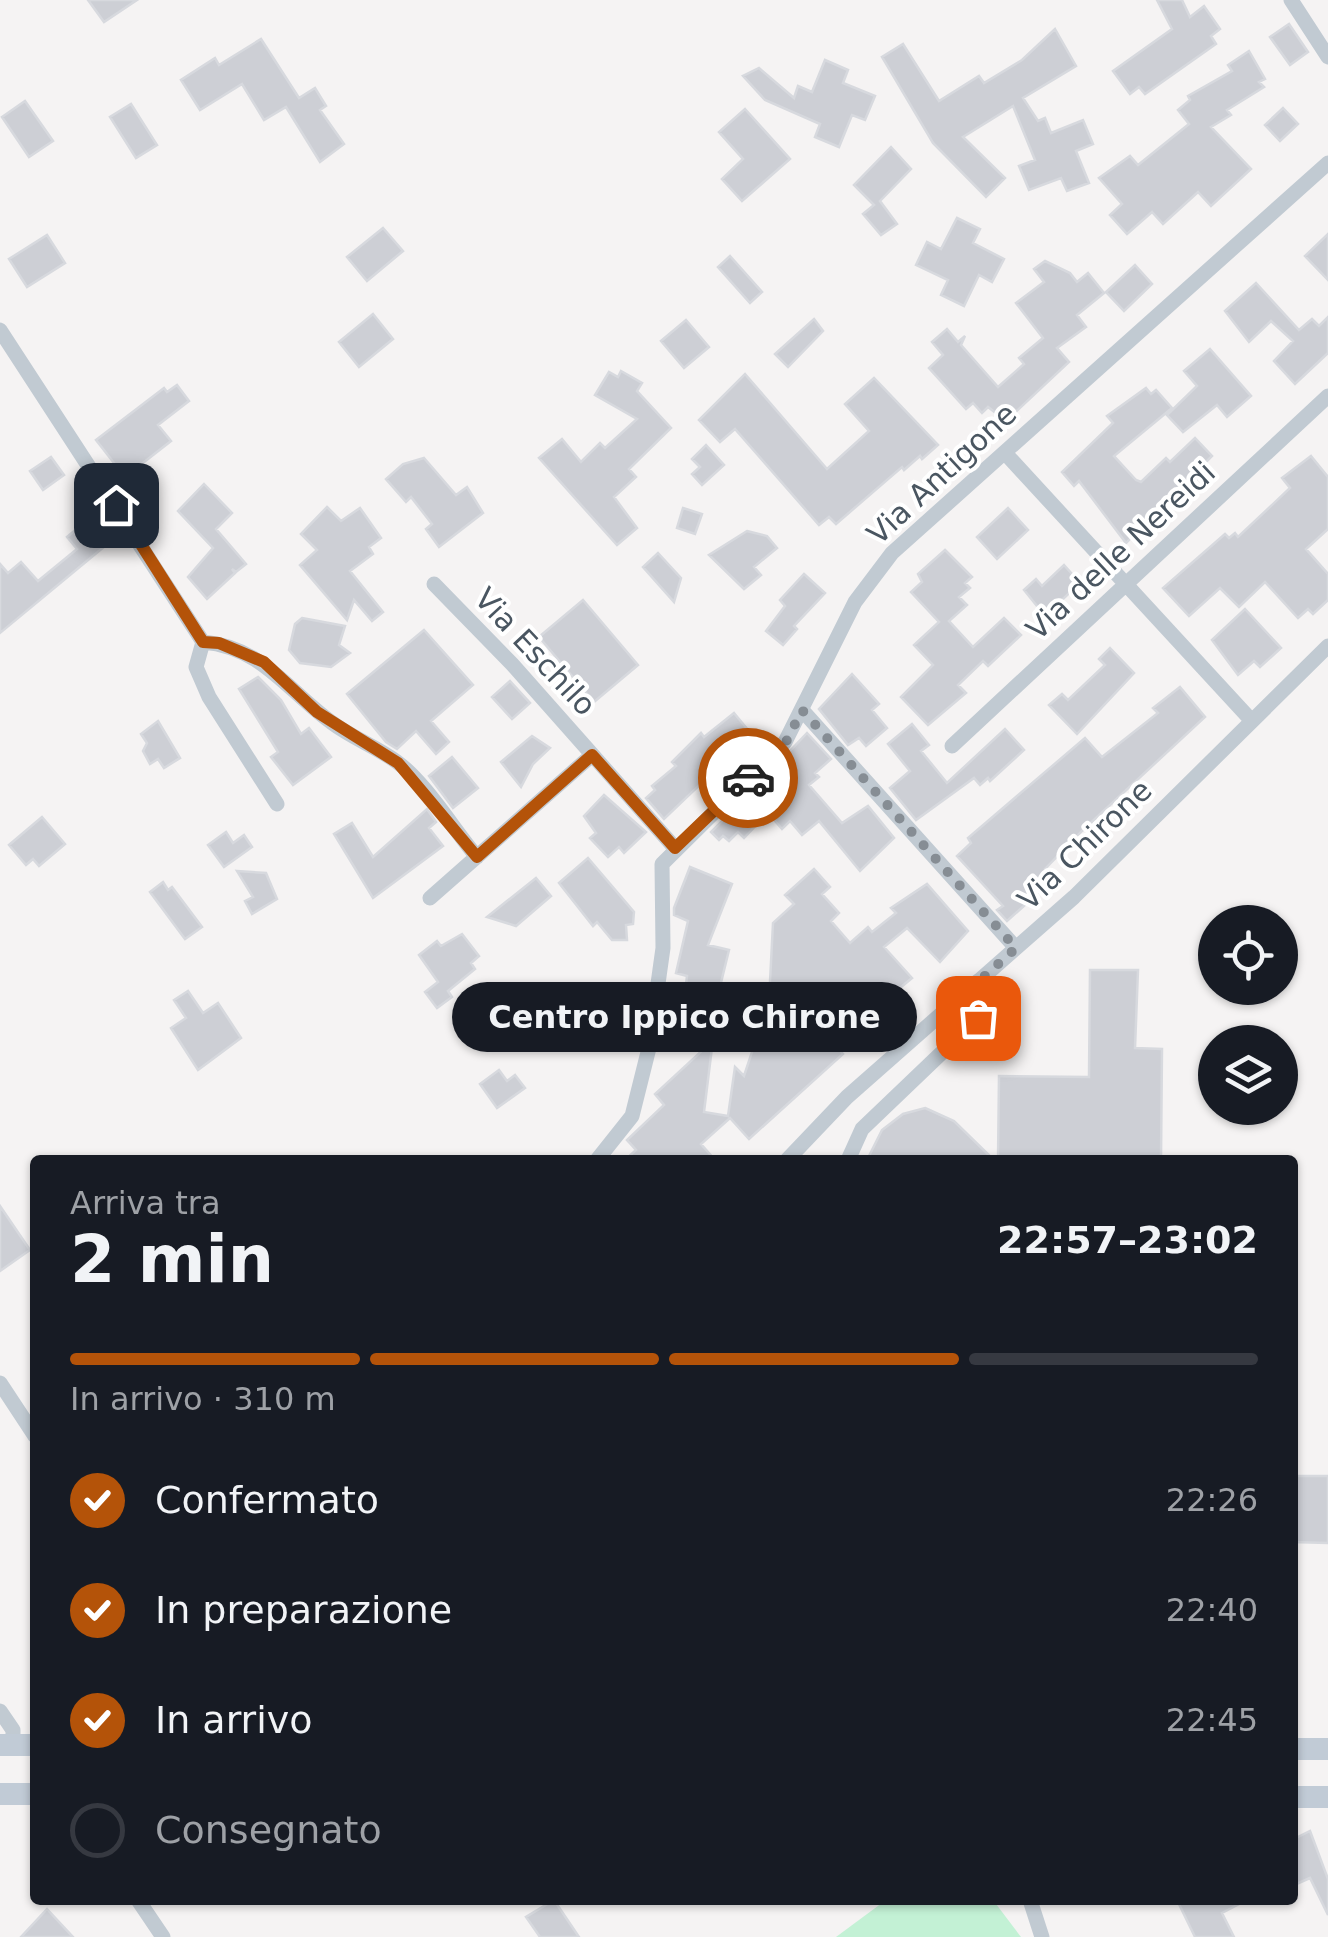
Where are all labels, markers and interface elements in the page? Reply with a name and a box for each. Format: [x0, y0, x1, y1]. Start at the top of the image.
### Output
street label: Via Antigone [860, 396, 1023, 551]
street label: Via delle Nereidi [1019, 454, 1222, 647]
pin [74, 463, 159, 548]
icon: home [89, 478, 144, 533]
street label: Via Eschilo [468, 581, 603, 723]
courier [698, 728, 798, 828]
icon: car [721, 751, 776, 806]
street label: Via Chirone [1011, 772, 1159, 917]
map controls [1198, 905, 1298, 1125]
button: locate [1198, 905, 1298, 1005]
pin [936, 976, 1021, 1061]
callout: Centro Ippico Chirone [453, 983, 918, 1053]
icon: bag [951, 991, 1006, 1046]
text: Centro Ippico Chirone [488, 998, 881, 1036]
button: layers [1198, 1025, 1298, 1125]
text: Arriva tra [70, 1184, 221, 1222]
text: 22:57–23:02 [997, 1218, 1258, 1262]
text: 2 min [70, 1222, 274, 1297]
text: In arrivo · 310 m [70, 1380, 336, 1418]
icon: check [70, 1473, 125, 1528]
text: Confermato [155, 1478, 379, 1522]
text: 22:26 [1166, 1481, 1258, 1519]
icon: check [70, 1583, 125, 1638]
text: In preparazione [155, 1588, 452, 1632]
text: 22:40 [1166, 1591, 1258, 1629]
icon: check [70, 1693, 125, 1748]
text: In arrivo [155, 1698, 313, 1742]
text: 22:45 [1166, 1701, 1258, 1739]
text: Consegnato [155, 1808, 382, 1852]

